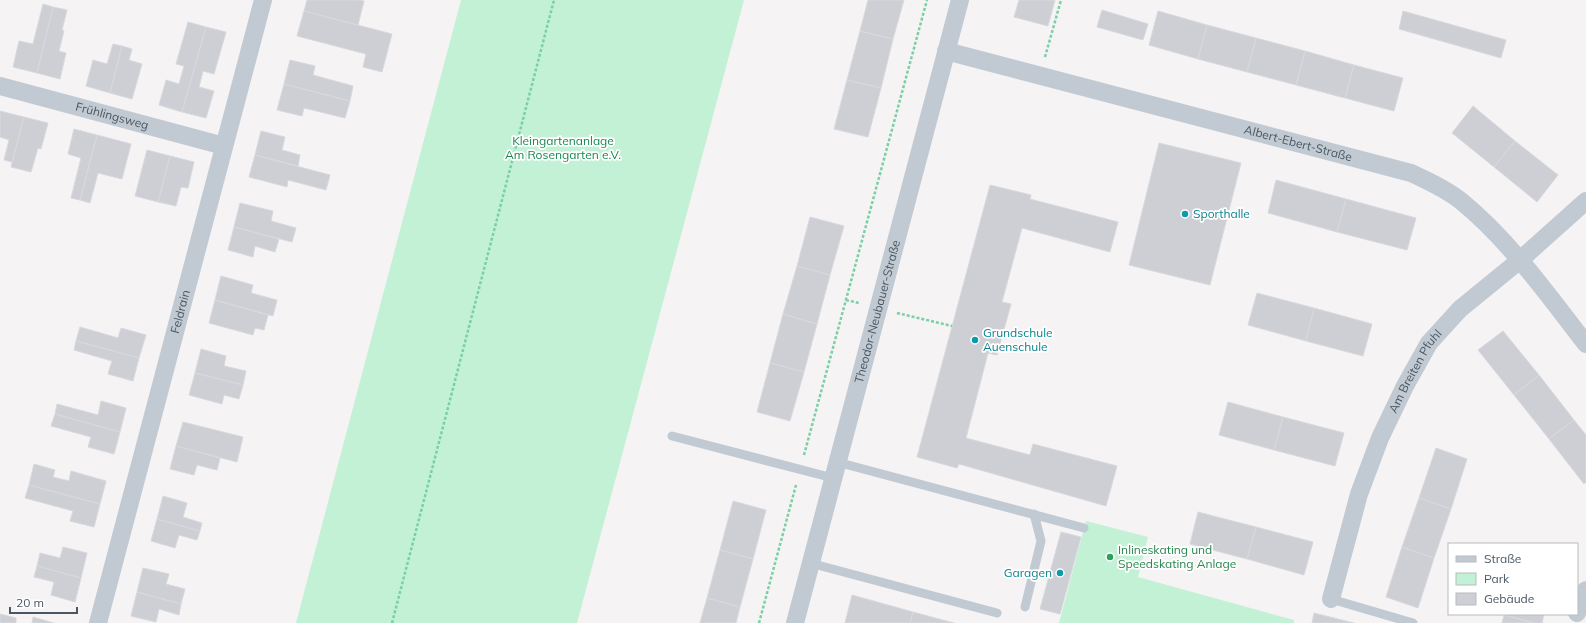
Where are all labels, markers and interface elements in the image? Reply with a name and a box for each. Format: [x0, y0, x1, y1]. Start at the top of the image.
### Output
street label: Frühlingsweg [74, 99, 150, 132]
street label: Albert-Ebert-Straße [1243, 122, 1354, 164]
park label: Kleingartenanlage Am Rosengarten e.V. [505, 133, 621, 162]
place label: Sporthalle [1193, 206, 1250, 221]
marker: Sporthalle [1180, 209, 1190, 219]
street label: Theodor-Neubauer-Straße [851, 238, 903, 385]
street label: Feldrain [167, 288, 193, 335]
place label: Grundschule Auenschule [983, 325, 1053, 354]
street label: Am Breiten Pfuhl [1385, 326, 1445, 415]
marker: Grundschule Auenschule [970, 335, 980, 345]
place label: Inlineskating und Speedskating Anlage [1118, 542, 1236, 571]
legend [1448, 543, 1578, 615]
text: Straße [1484, 551, 1521, 566]
marker: Inlineskating und Speedskating Anlage [1105, 552, 1115, 562]
place label: Garagen [1004, 565, 1052, 580]
marker: Garagen [1055, 568, 1065, 578]
text: Park [1484, 571, 1510, 586]
scale bar [10, 589, 77, 615]
text: Gebäude [1484, 591, 1534, 606]
text: 20 m [16, 595, 44, 610]

